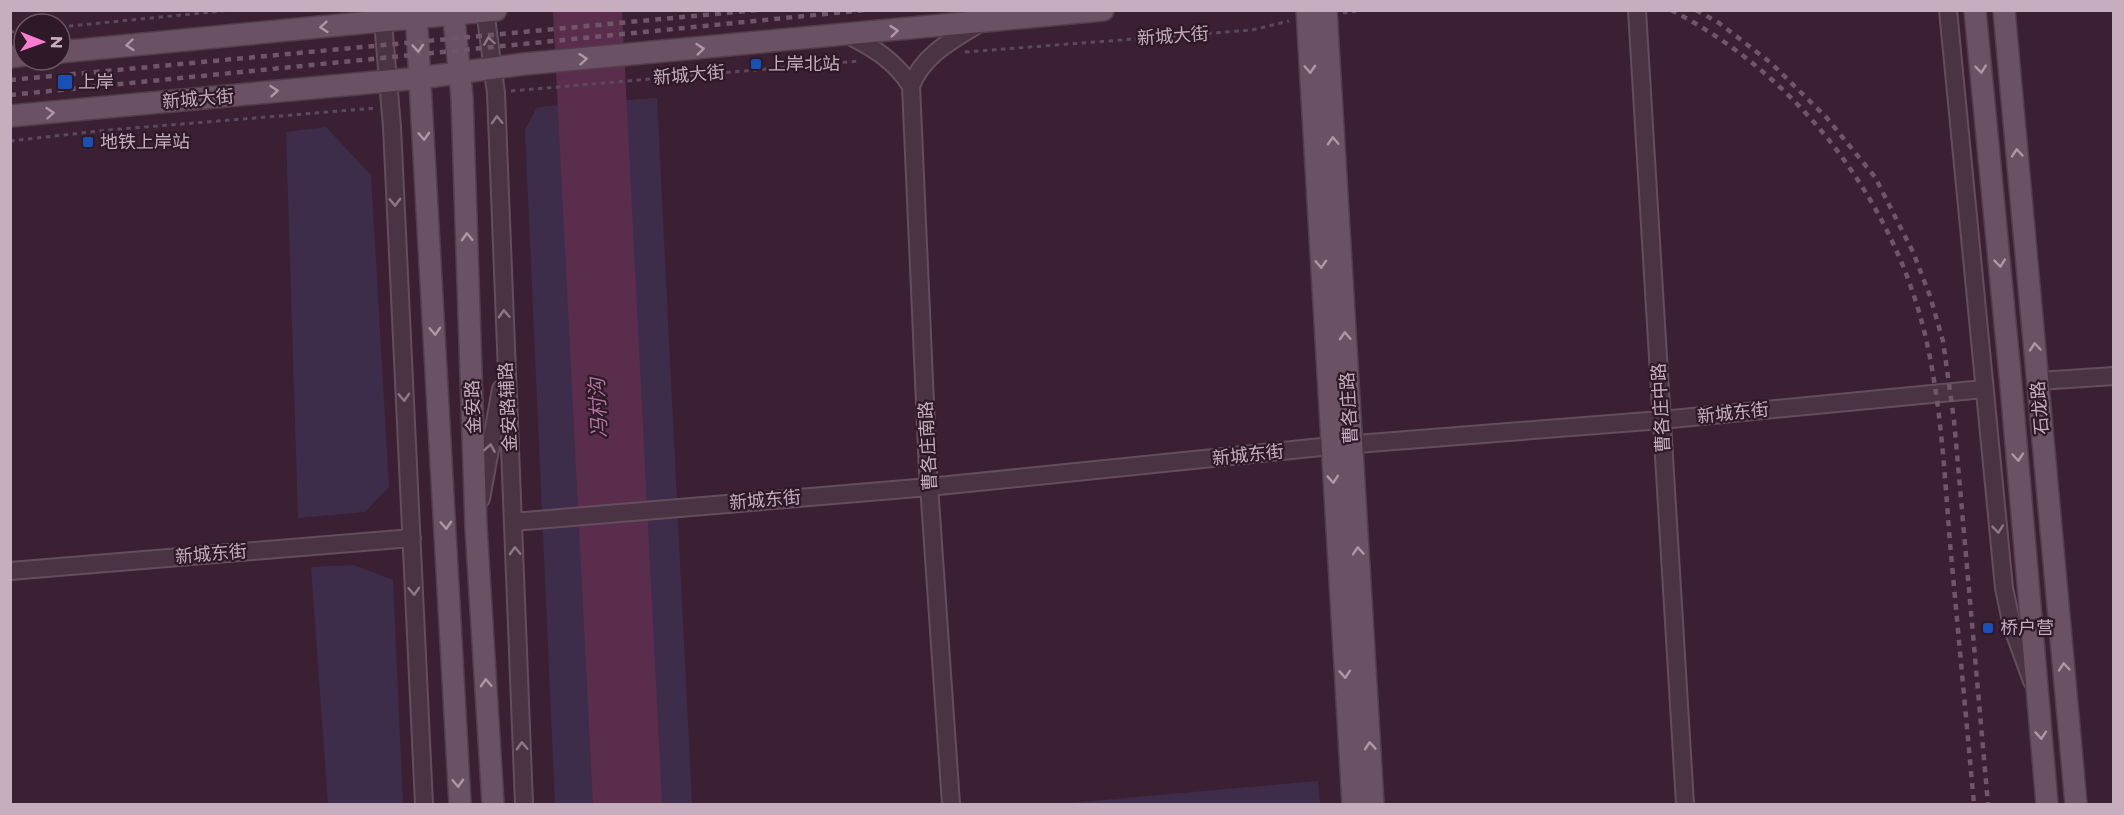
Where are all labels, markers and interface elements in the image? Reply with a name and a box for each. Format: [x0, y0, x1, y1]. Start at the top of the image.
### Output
north arrow [12, 12, 72, 72]
one-way arrow [320, 20, 329, 33]
street label: 新城大街 [1136, 23, 1210, 49]
one-way arrow [889, 25, 899, 38]
text: N [47, 36, 66, 49]
one-way arrow [483, 36, 495, 46]
one-way arrow [126, 38, 135, 51]
one-way arrow [411, 43, 424, 52]
one-way arrow [695, 43, 704, 56]
one-way arrow [578, 53, 587, 66]
place label: 上岸北站 [768, 53, 840, 75]
marker: 上岸北站 [749, 57, 763, 71]
street label: 新城大街 [652, 61, 726, 89]
one-way arrow [1304, 64, 1317, 73]
one-way arrow [1974, 64, 1987, 73]
place label: 上岸 [78, 71, 114, 93]
marker: 上岸 [56, 73, 74, 91]
street label: 新城大街 [161, 85, 235, 113]
one-way arrow [269, 85, 278, 98]
one-way arrow [46, 107, 55, 120]
one-way arrow [491, 115, 504, 124]
place label: 地铁上岸站 [100, 131, 190, 153]
one-way arrow [418, 132, 431, 141]
marker: 地铁上岸站 [81, 135, 95, 149]
one-way arrow [1327, 137, 1340, 146]
one-way arrow [2011, 149, 2024, 158]
one-way arrow [389, 197, 401, 206]
one-way arrow [461, 232, 473, 241]
one-way arrow [1993, 258, 2006, 267]
one-way arrow [1314, 259, 1327, 268]
one-way arrow [498, 310, 510, 319]
one-way arrow [428, 326, 441, 335]
one-way arrow [1338, 331, 1351, 340]
one-way arrow [2029, 343, 2042, 352]
street label: 金安路辅路 [495, 361, 521, 453]
street label: 曹各庄中路 [1648, 362, 1674, 454]
street label: 曹各庄路 [1336, 371, 1362, 445]
water label: 冯村沟 [584, 375, 612, 439]
street label: 金安路 [461, 380, 485, 434]
street label: 石龙路 [2027, 380, 2053, 436]
one-way arrow [398, 392, 411, 401]
street label: 新城东街 [1696, 398, 1770, 428]
street label: 曹各庄南路 [915, 400, 941, 492]
street label: 新城东街 [1211, 440, 1285, 470]
one-way arrow [483, 444, 496, 454]
one-way arrow [2011, 453, 2024, 462]
one-way arrow [1326, 475, 1339, 484]
street label: 新城东街 [728, 486, 802, 514]
one-way arrow [439, 521, 452, 530]
one-way arrow [1991, 524, 2004, 533]
street label: 新城东街 [174, 540, 248, 568]
one-way arrow [508, 547, 521, 556]
one-way arrow [1351, 547, 1364, 556]
one-way arrow [408, 587, 421, 596]
place label: 桥户营 [2000, 617, 2054, 639]
marker: 桥户营 [1981, 621, 1995, 635]
one-way arrow [2058, 662, 2071, 672]
one-way arrow [1338, 669, 1351, 678]
one-way arrow [479, 679, 492, 688]
one-way arrow [2034, 730, 2047, 740]
one-way arrow [515, 742, 528, 751]
one-way arrow [1363, 742, 1376, 751]
one-way arrow [452, 779, 465, 788]

